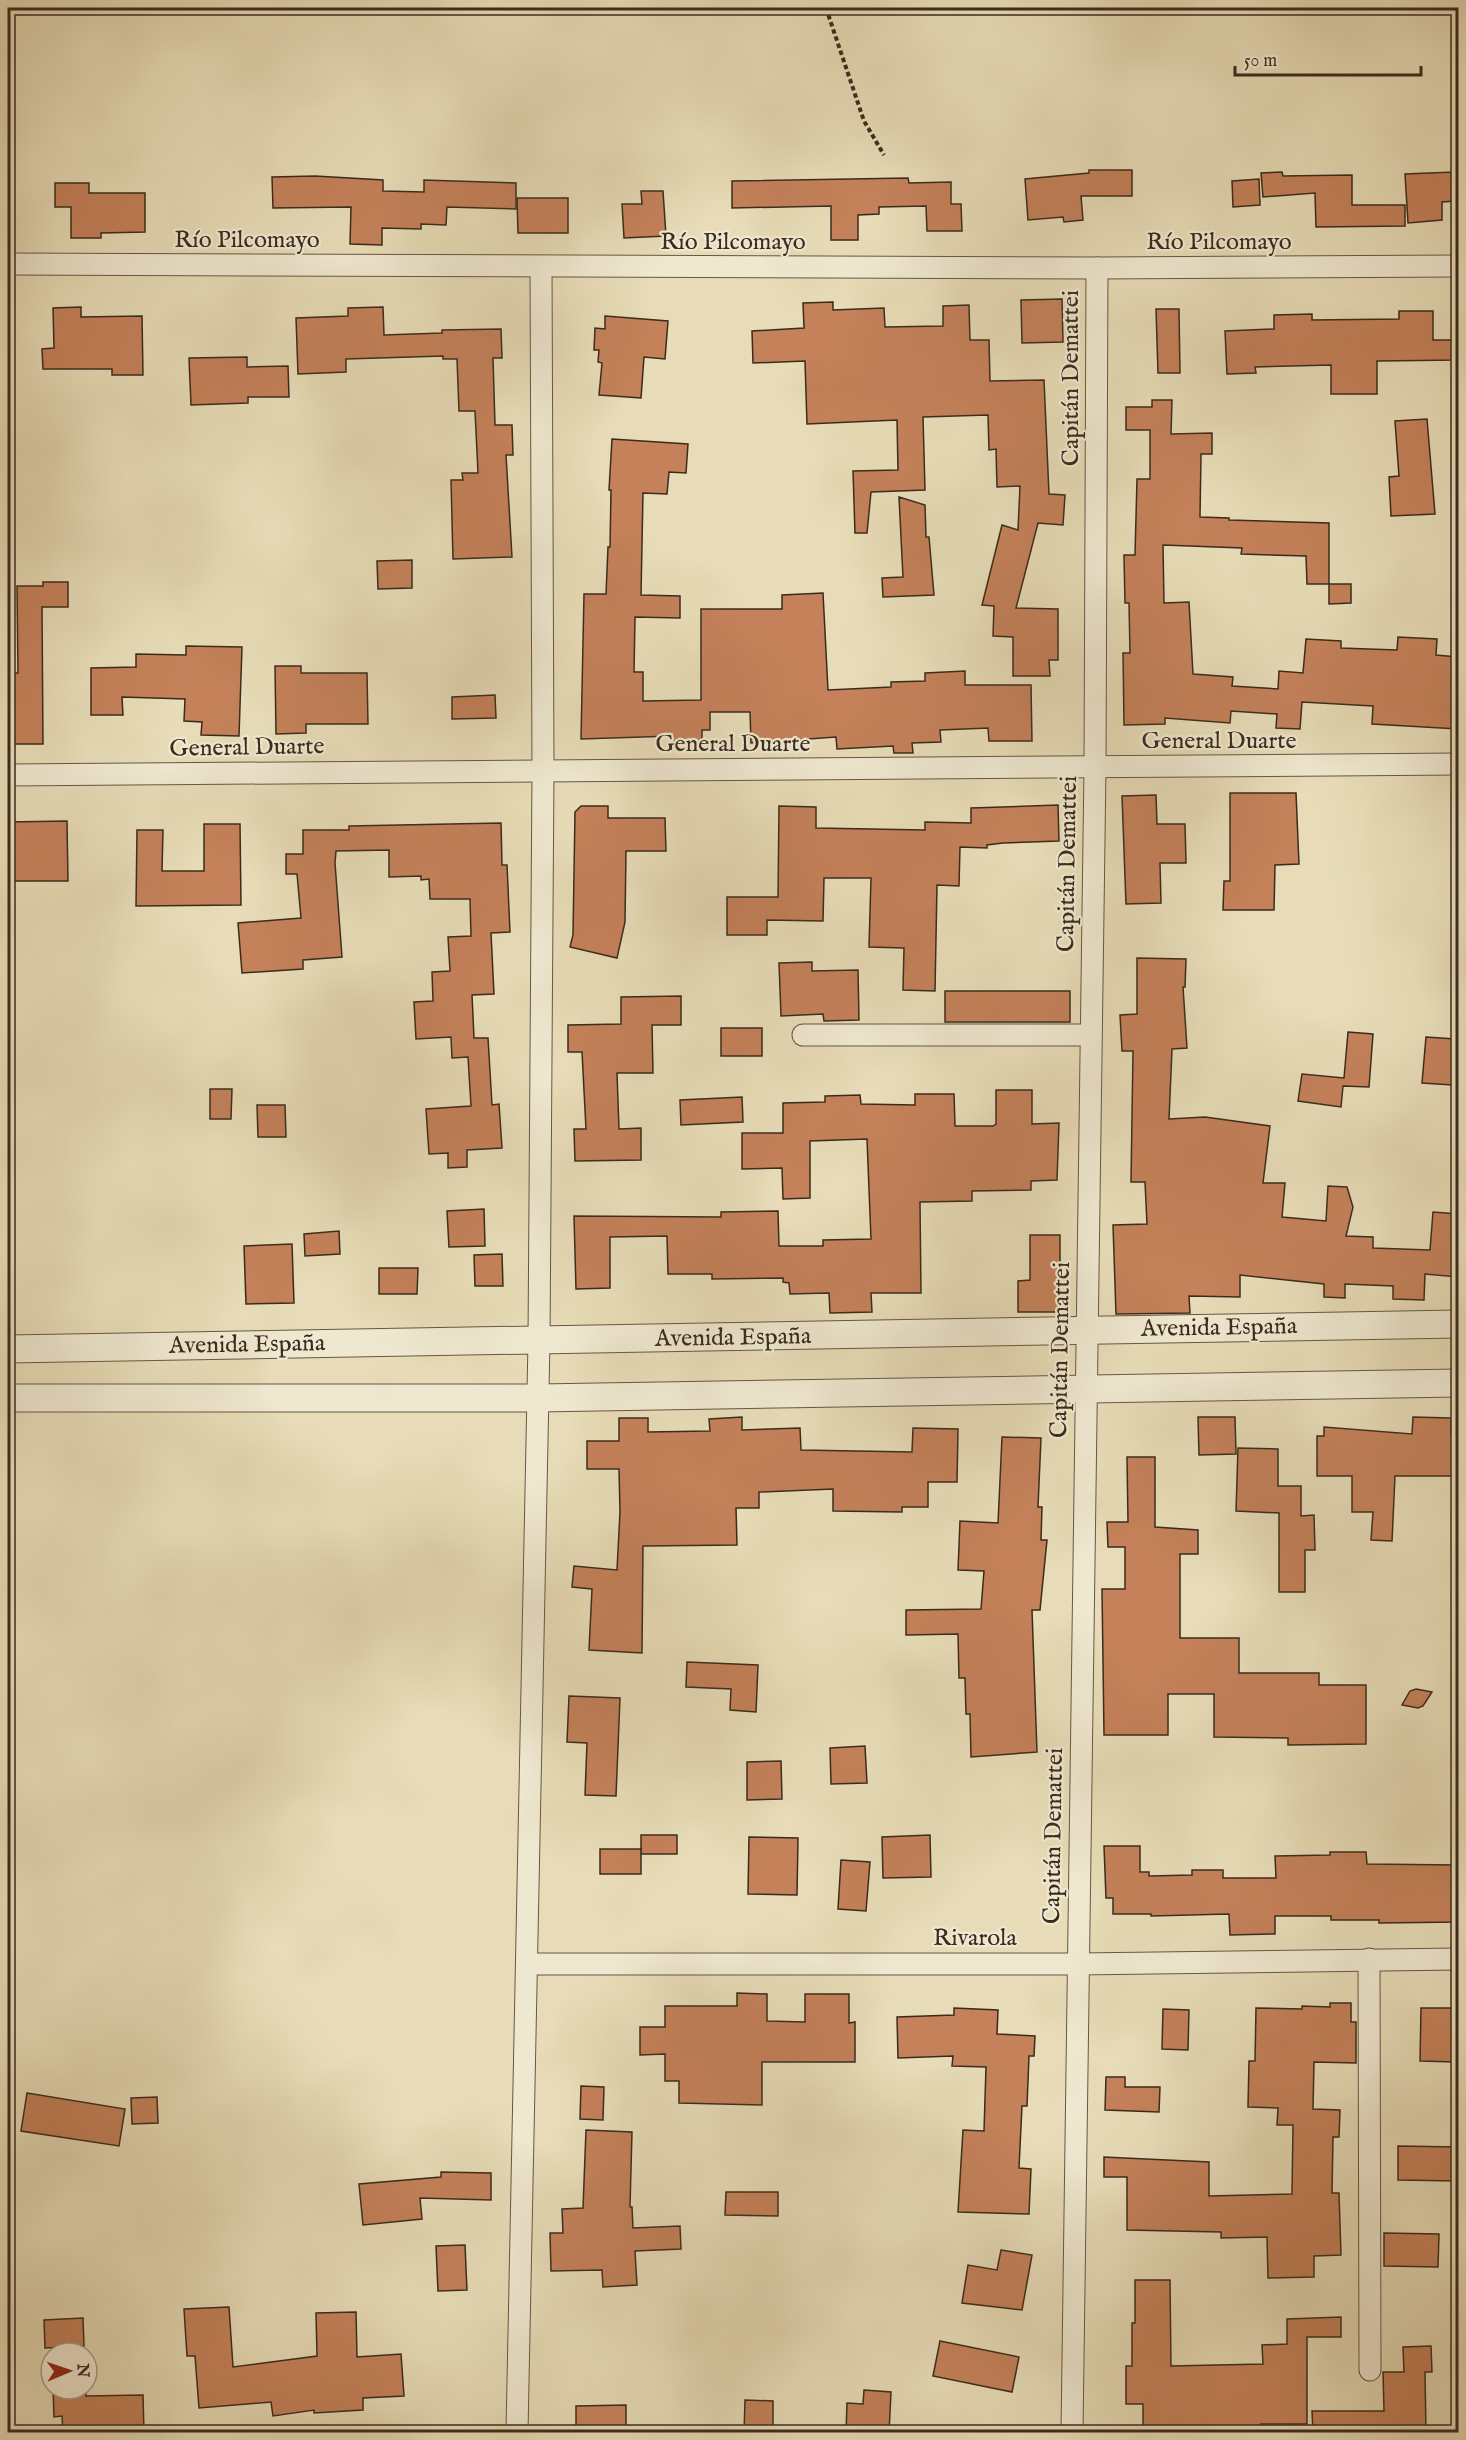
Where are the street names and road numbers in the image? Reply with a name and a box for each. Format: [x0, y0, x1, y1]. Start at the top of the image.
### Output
street label: Río Pilcomayo [174, 225, 320, 256]
street label: Río Pilcomayo [660, 227, 806, 258]
street label: Río Pilcomayo [1146, 227, 1292, 258]
street label: Capitán Demattei [1056, 290, 1087, 466]
street label: General Duarte [1141, 726, 1297, 757]
street label: General Duarte [655, 729, 811, 760]
street label: General Duarte [169, 731, 325, 765]
street label: Capitán Demattei [1051, 775, 1085, 953]
street label: Capitán Demattei [1044, 1261, 1078, 1439]
street label: Avenida España [1140, 1311, 1298, 1345]
street label: Avenida España [654, 1321, 812, 1355]
street label: Avenida España [168, 1328, 326, 1362]
street label: Capitán Demattei [1037, 1747, 1071, 1925]
street label: Rivarola [933, 1923, 1018, 1954]

